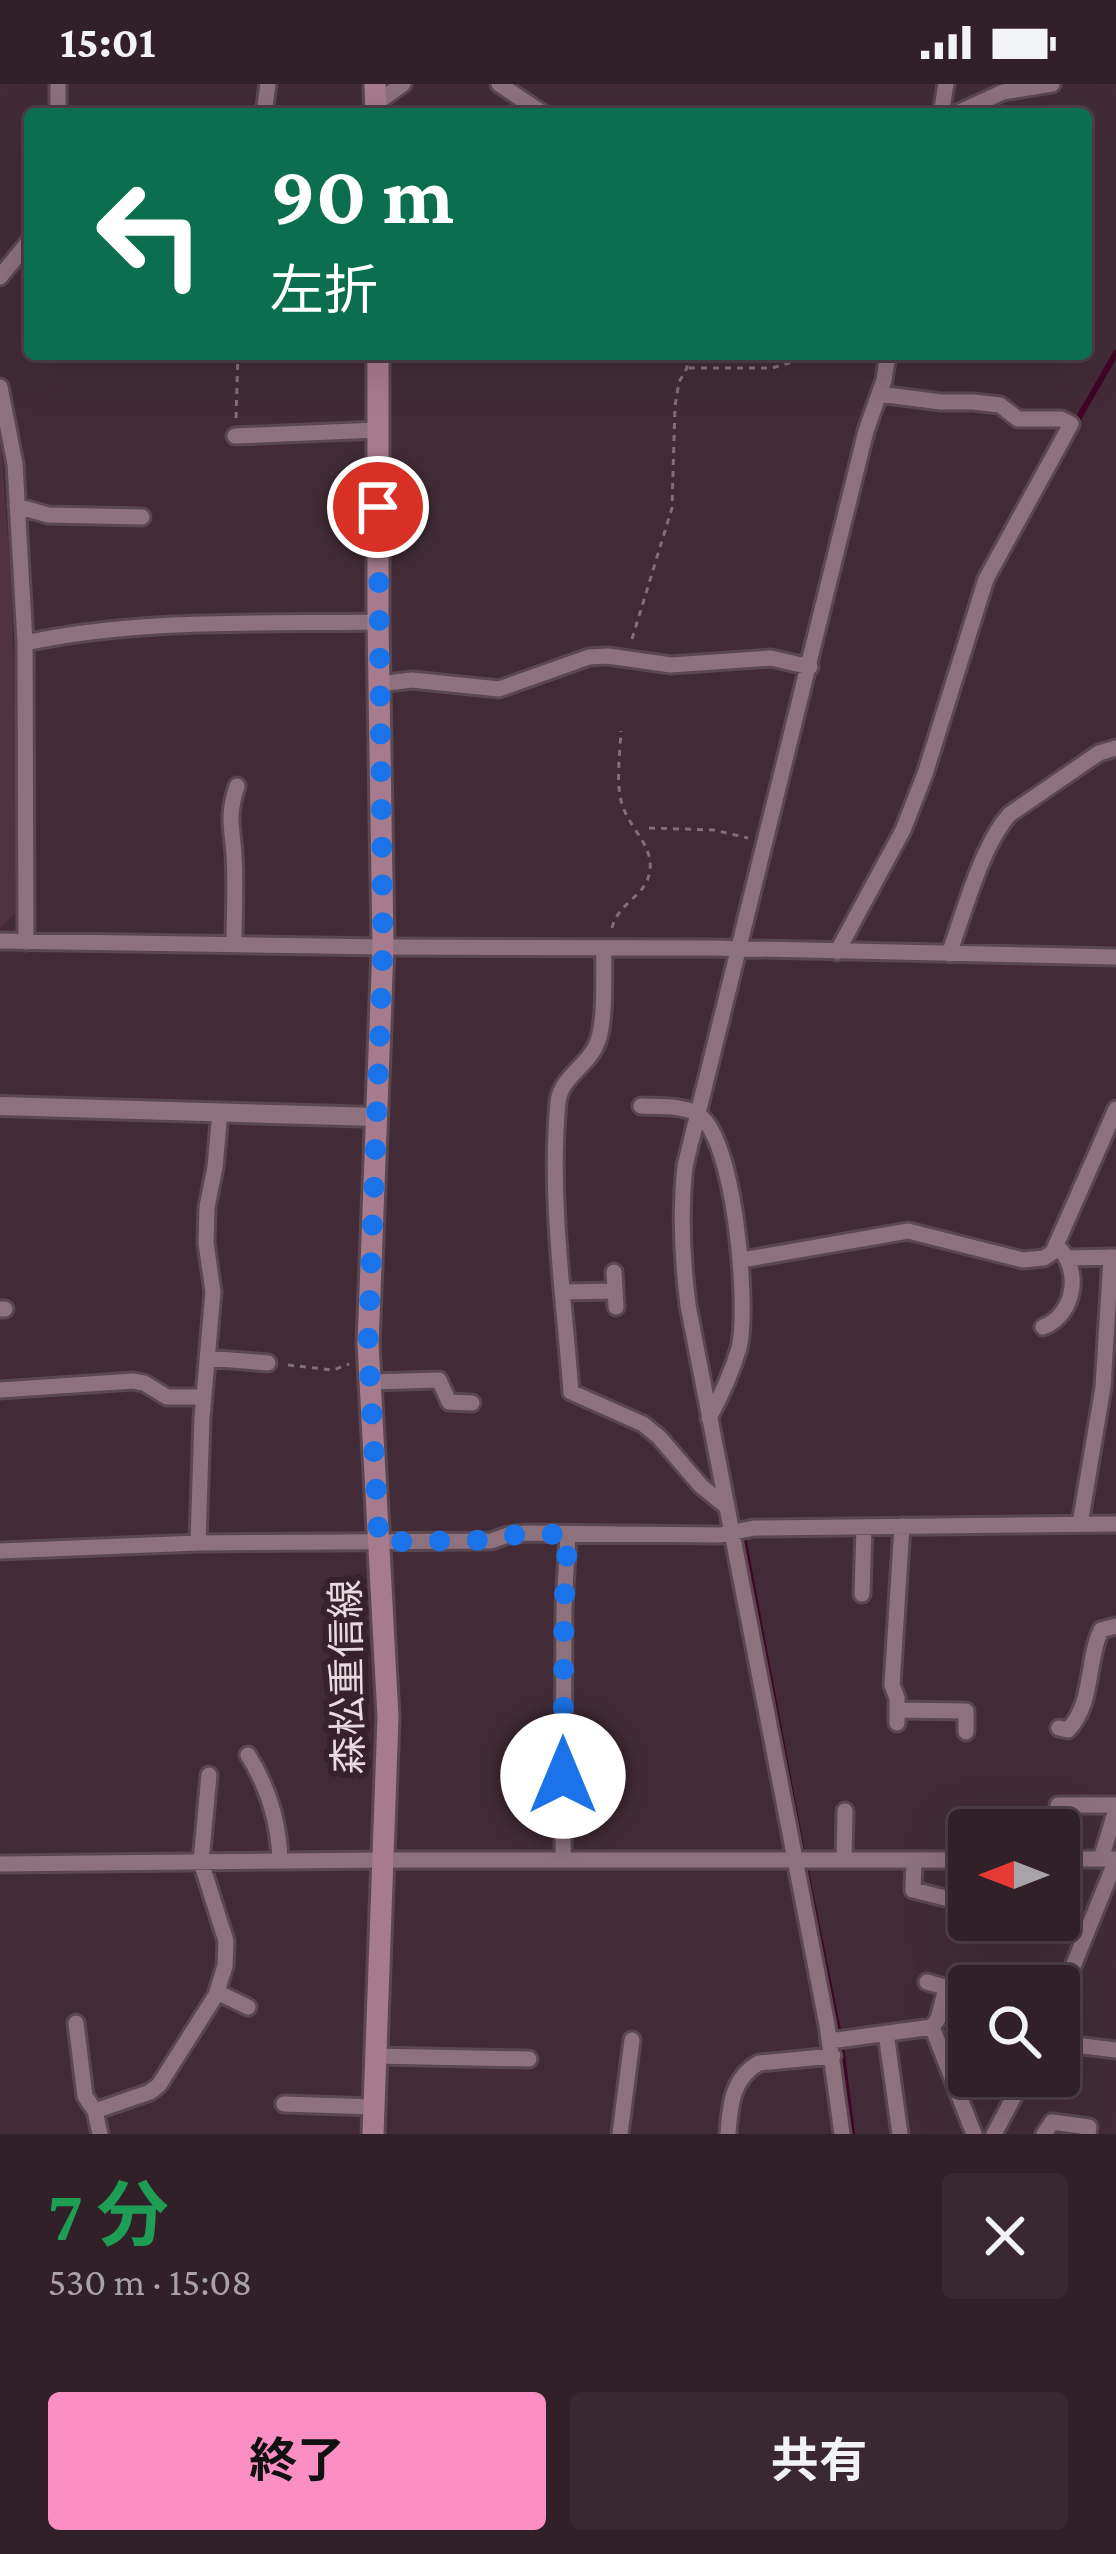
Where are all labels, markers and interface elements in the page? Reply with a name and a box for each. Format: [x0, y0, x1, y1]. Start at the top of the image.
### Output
text: 15:01 [60, 17, 156, 67]
text: 90 m [270, 148, 454, 241]
icon: left [72, 156, 228, 312]
text: 左折 [270, 261, 378, 321]
pin [327, 456, 429, 558]
icon: arrive [345, 474, 411, 540]
street label: 森松重信線 [324, 1579, 370, 1775]
position arrow [500, 1713, 626, 1839]
north arrow [948, 1809, 1080, 1941]
map controls [948, 1809, 1080, 2097]
button: search [948, 1965, 1080, 2097]
button: close [942, 2173, 1068, 2299]
text: 7 分 [48, 2175, 169, 2255]
text: 530 m · 15:08 [48, 2260, 252, 2303]
button: 終了 [48, 2392, 546, 2530]
button: 共有 [570, 2392, 1068, 2530]

